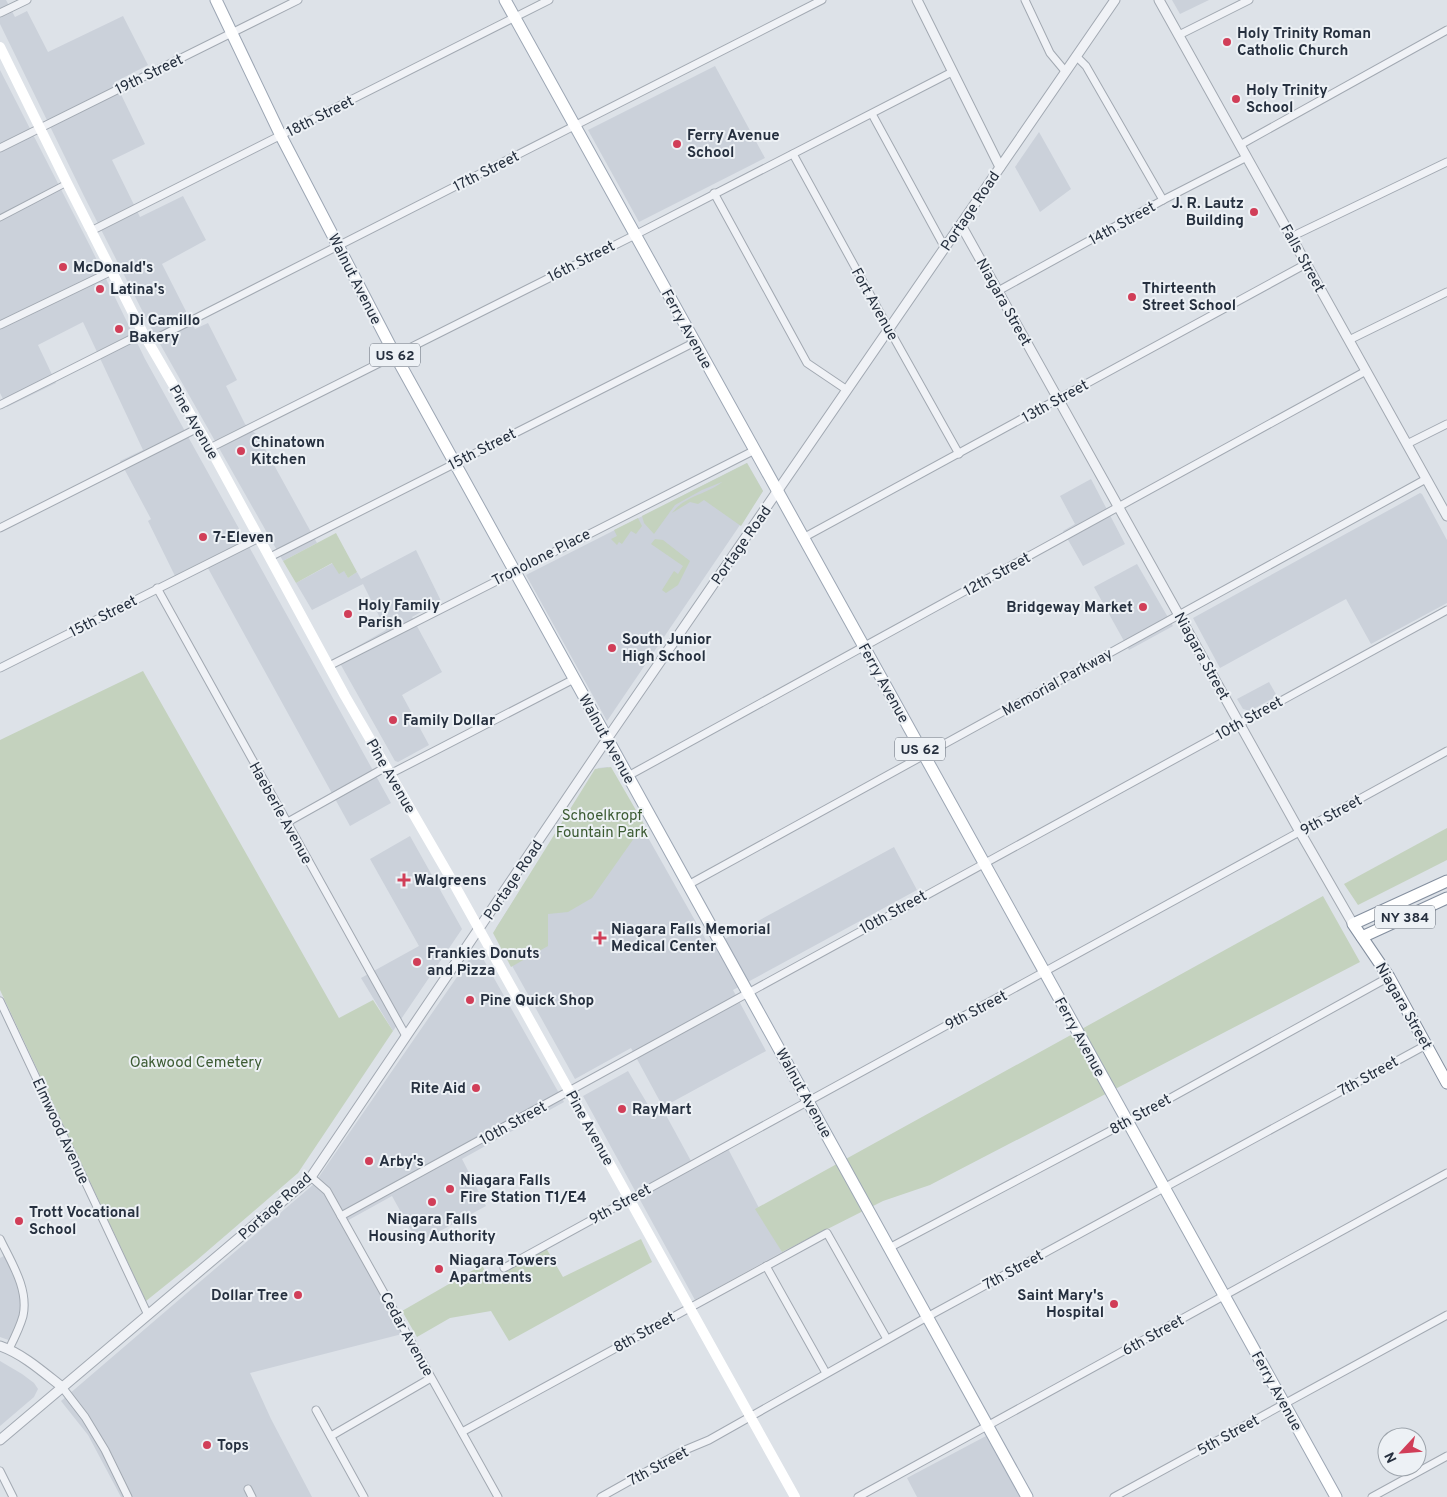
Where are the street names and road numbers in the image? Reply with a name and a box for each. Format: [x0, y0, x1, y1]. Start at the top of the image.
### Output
street label: 19th Street [113, 51, 187, 100]
street label: 18th Street [284, 92, 358, 142]
street label: 17th Street [450, 148, 523, 197]
street label: Portage Road [938, 168, 1005, 255]
street label: 14th Street [1086, 198, 1159, 250]
street label: Falls Street [1275, 221, 1328, 296]
street label: Walnut Avenue [323, 231, 385, 328]
street label: 16th Street [545, 237, 619, 287]
street label: Niagara Street [971, 256, 1035, 350]
street label: Fort Avenue [846, 265, 901, 344]
street label: Ferry Avenue [656, 287, 715, 373]
road number: US 62 [370, 344, 420, 366]
street label: 13th Street [1019, 376, 1092, 428]
street label: Pine Avenue [164, 382, 222, 463]
street label: 15th Street [446, 425, 520, 475]
street label: Portage Road [708, 503, 776, 589]
street label: Tronolone Place [489, 525, 594, 591]
street label: 12th Street [961, 549, 1034, 601]
street label: 15th Street [67, 592, 141, 642]
street label: Niagara Street [1169, 610, 1233, 704]
street label: Ferry Avenue [853, 641, 912, 727]
street label: Memorial Parkway [999, 645, 1116, 722]
street label: Walnut Avenue [573, 692, 638, 788]
street label: 10th Street [1213, 693, 1287, 746]
street label: Pine Avenue [361, 736, 419, 817]
road number: US 62 [895, 738, 945, 761]
street label: Haeberle Avenue [244, 759, 316, 868]
street label: 9th Street [1298, 792, 1366, 841]
street label: Portage Road [481, 837, 548, 924]
street label: 10th Street [857, 887, 931, 940]
road number: NY 384 [1375, 906, 1435, 929]
street label: Niagara Street [1370, 960, 1435, 1054]
street label: 9th Street [942, 987, 1011, 1036]
street label: Ferry Avenue [1049, 995, 1108, 1081]
street label: Walnut Avenue [770, 1046, 835, 1142]
street label: 7th Street [1335, 1053, 1402, 1102]
street label: Elmwood Avenue [27, 1076, 93, 1188]
street label: Pine Avenue [560, 1088, 617, 1170]
street label: 8th Street [1107, 1091, 1175, 1140]
street label: 10th Street [477, 1098, 551, 1151]
street label: Portage Road [235, 1169, 317, 1245]
street label: 9th Street [587, 1181, 655, 1230]
street label: 7th Street [980, 1247, 1047, 1296]
street label: Cedar Avenue [375, 1289, 437, 1380]
street label: 8th Street [611, 1309, 679, 1358]
street label: 6th Street [1120, 1312, 1188, 1361]
street label: Ferry Avenue [1246, 1349, 1305, 1435]
street label: 5th Street [1194, 1412, 1263, 1461]
street label: 7th Street [625, 1443, 692, 1491]

